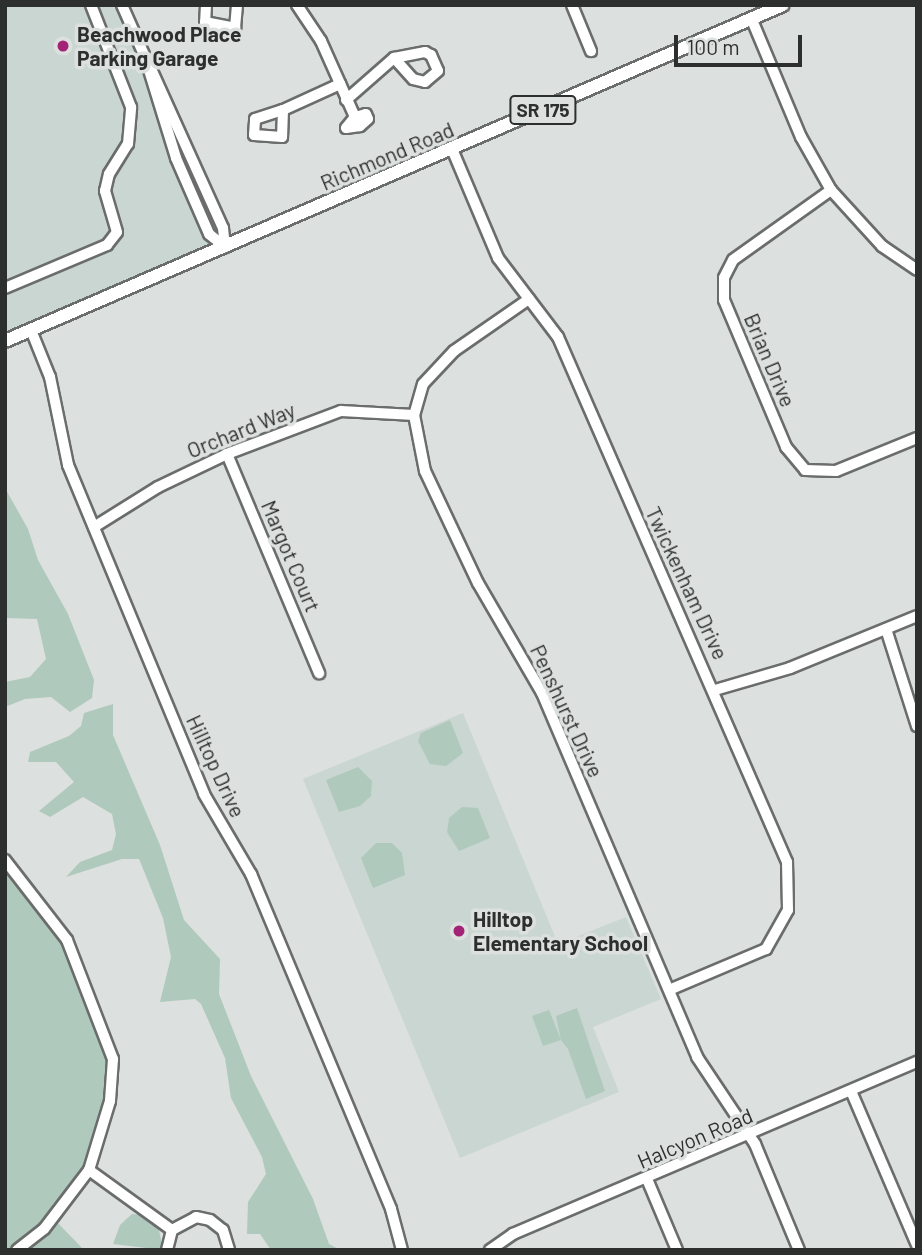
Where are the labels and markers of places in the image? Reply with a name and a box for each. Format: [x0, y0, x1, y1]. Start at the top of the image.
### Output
place label: Beachwood Place Parking Garage [77, 21, 241, 71]
marker: Beachwood Place Parking Garage [55, 38, 71, 54]
place label: Hilltop Elementary School [473, 906, 648, 956]
marker: Hilltop Elementary School [451, 923, 467, 939]

